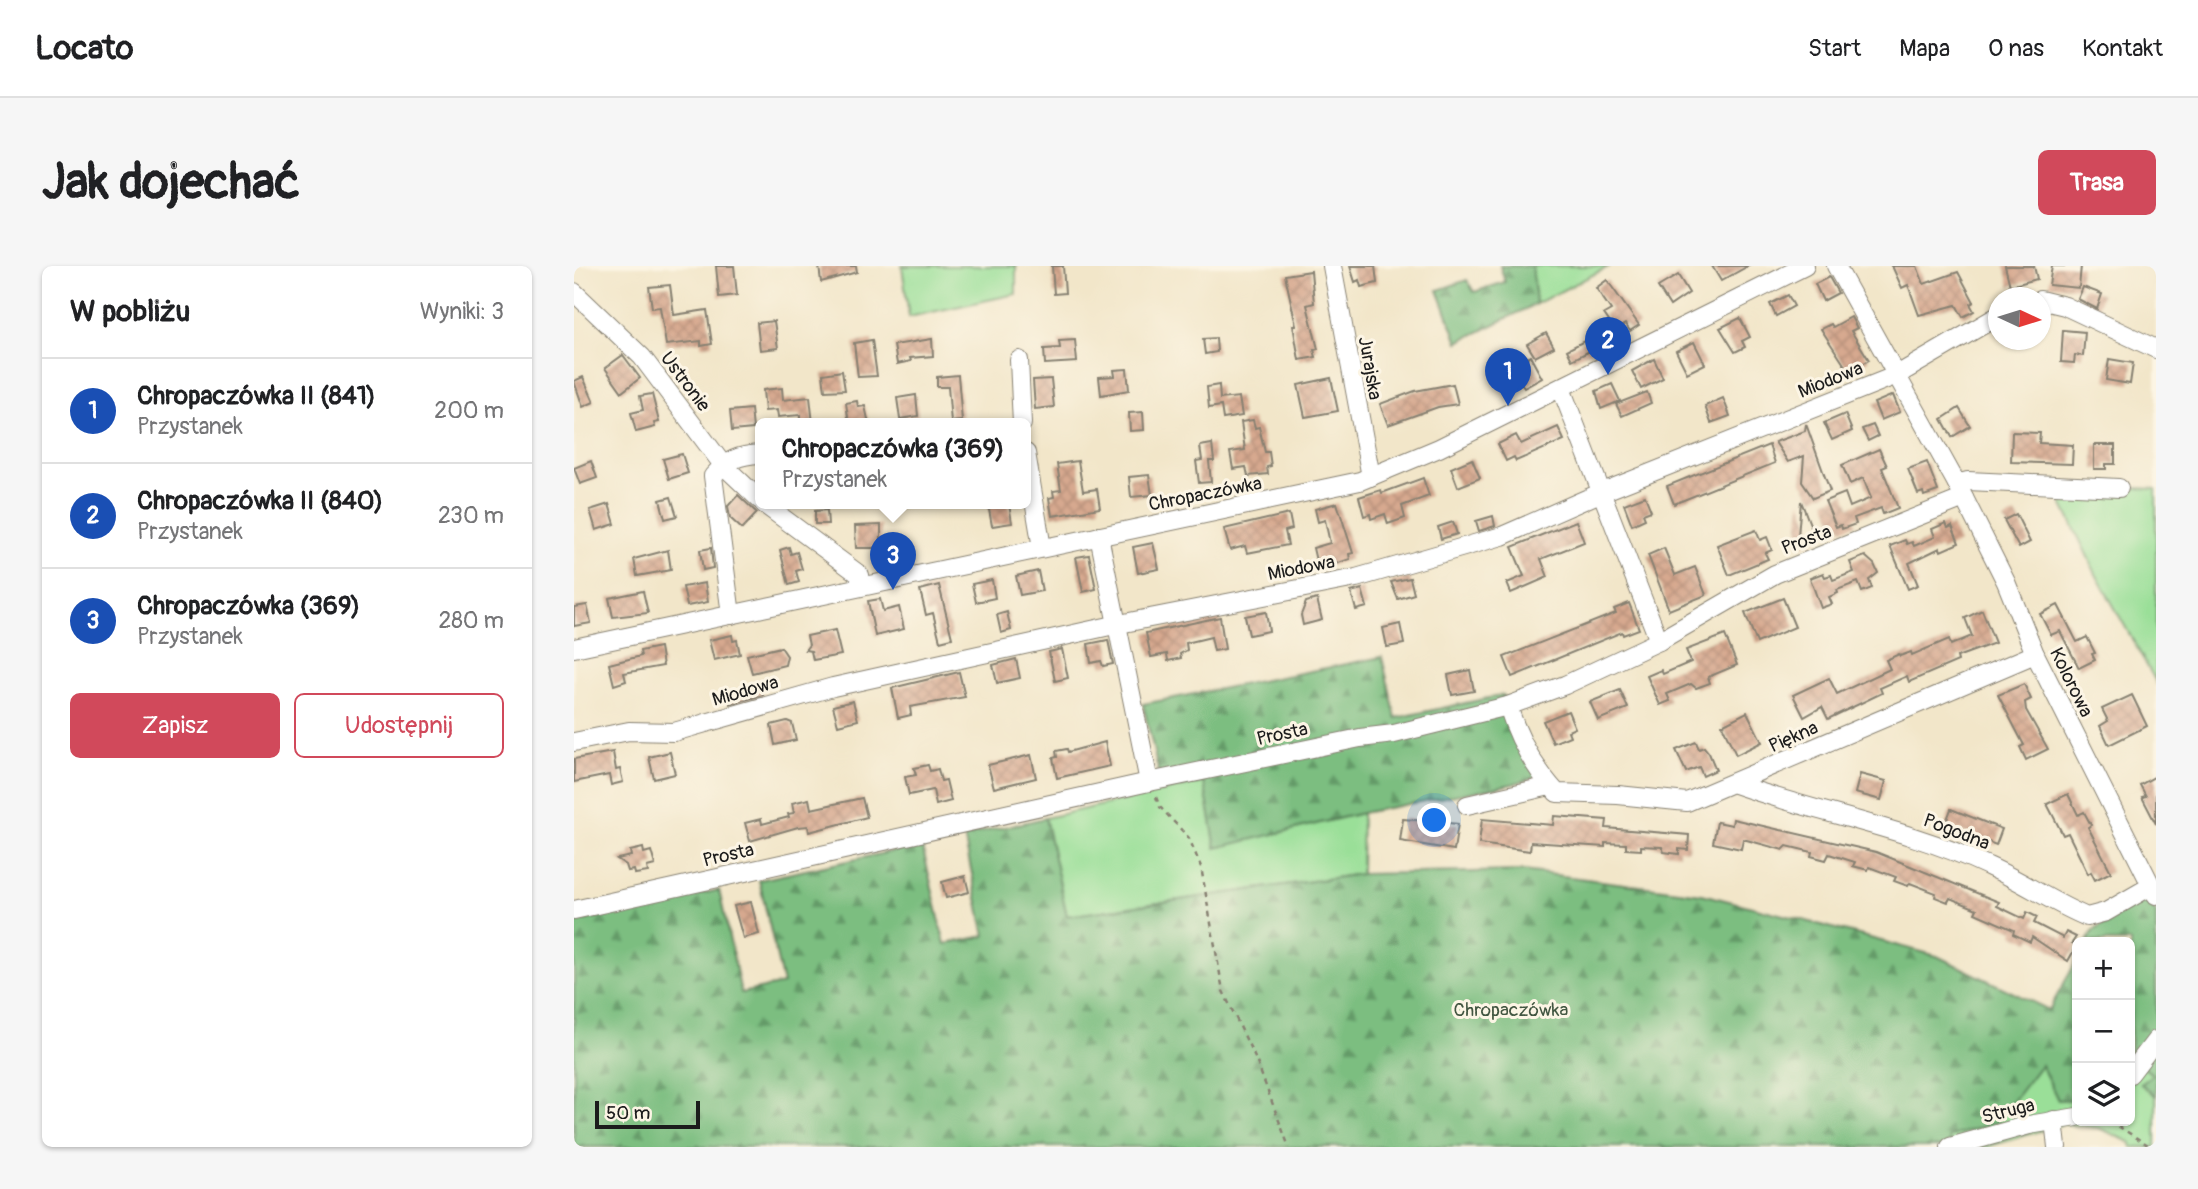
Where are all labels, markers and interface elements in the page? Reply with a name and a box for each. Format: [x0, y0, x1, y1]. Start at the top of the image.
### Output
text: Locato [35, 28, 133, 69]
text: Start [1808, 34, 1861, 63]
text: Mapa [1899, 34, 1950, 63]
text: O nas [1988, 34, 2044, 63]
text: Kontakt [2082, 34, 2163, 63]
button: Trasa [2038, 150, 2156, 215]
text: Jak dojechać [42, 152, 300, 213]
north arrow [1988, 287, 2051, 350]
text: W pobliżu [70, 293, 190, 330]
text: Wyniki: 3 [420, 297, 504, 326]
pin: 2 [1585, 317, 1631, 375]
street label: Jurajska [1353, 335, 1387, 402]
street label: Ustronie [655, 347, 716, 417]
pin: 1 [1485, 348, 1531, 406]
street label: Miodowa [1794, 356, 1866, 404]
text: Chropaczówka II (841) [137, 380, 376, 412]
text: 1 [89, 396, 98, 425]
text: 200 m [434, 396, 504, 425]
text: Przystanek [137, 412, 243, 441]
popup [755, 418, 1031, 509]
text: Chropaczówka (369) [781, 433, 1005, 465]
text: Przystanek [781, 465, 887, 494]
street label: Chropaczówka [1147, 471, 1264, 517]
text: Chropaczówka II (840) [137, 485, 383, 517]
text: 2 [87, 501, 99, 530]
text: 230 m [438, 501, 504, 530]
text: Przystanek [137, 517, 243, 546]
street label: Prosta [1778, 519, 1835, 560]
pin: 3 [870, 532, 916, 590]
street label: Miodowa [1266, 550, 1337, 586]
text: Chropaczówka (369) [137, 590, 360, 622]
text: 3 [87, 606, 99, 635]
text: 280 m [438, 606, 504, 635]
text: Przystanek [137, 622, 243, 651]
street label: Kolorowa [2044, 644, 2098, 721]
street label: Miodowa [709, 670, 781, 712]
button: Zapisz [70, 693, 280, 758]
button: Udostępnij [294, 693, 504, 758]
street label: Piękna [1765, 715, 1822, 758]
street label: Prosta [1254, 717, 1310, 751]
your location [1417, 803, 1451, 837]
street label: Pogodna [1920, 808, 1993, 856]
street label: Prosta [700, 837, 756, 872]
map controls [2072, 937, 2135, 1126]
button: + [2072, 937, 2135, 1000]
park label: Chropaczówka [1454, 998, 1569, 1022]
button: − [2072, 1000, 2135, 1063]
button: layers [2072, 1063, 2135, 1126]
street label: Struga [1979, 1093, 2037, 1129]
scale bar [595, 1098, 700, 1130]
text: 50 m [606, 1101, 650, 1125]

